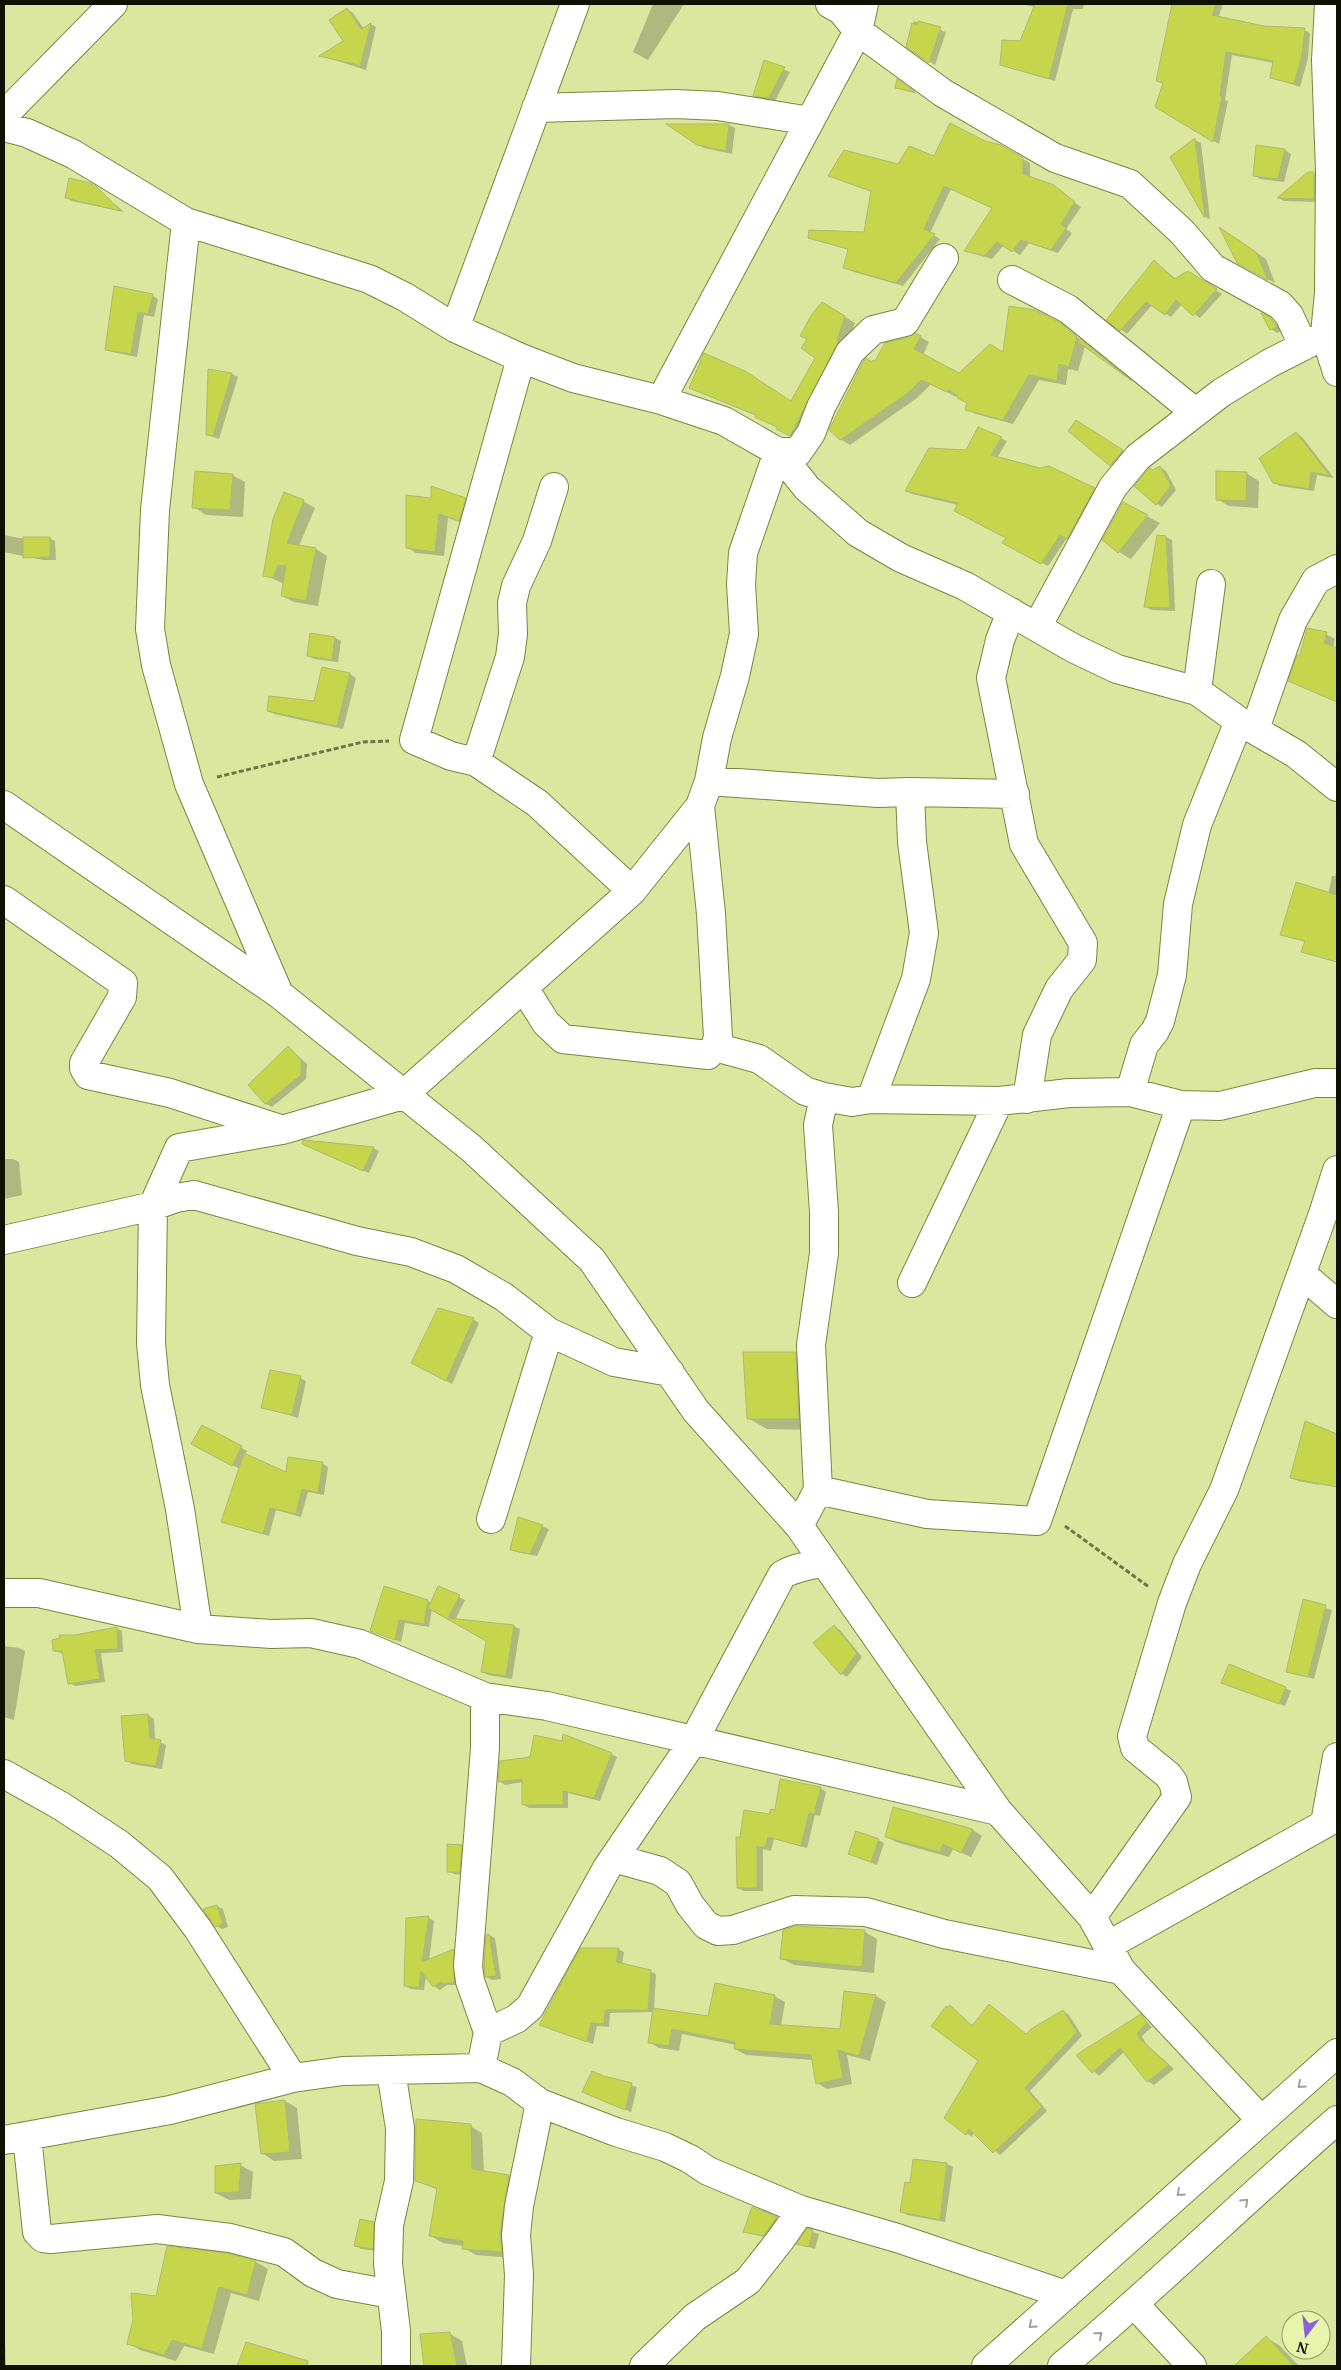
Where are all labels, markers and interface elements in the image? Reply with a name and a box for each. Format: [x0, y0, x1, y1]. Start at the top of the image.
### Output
one-way arrow [1297, 2079, 1306, 2088]
one-way arrow [1176, 2188, 1185, 2197]
one-way arrow [1239, 2199, 1248, 2208]
north arrow [1281, 2310, 1331, 2360]
one-way arrow [1029, 2319, 1038, 2328]
one-way arrow [1093, 2332, 1102, 2340]
text: N [1295, 2337, 1310, 2358]

